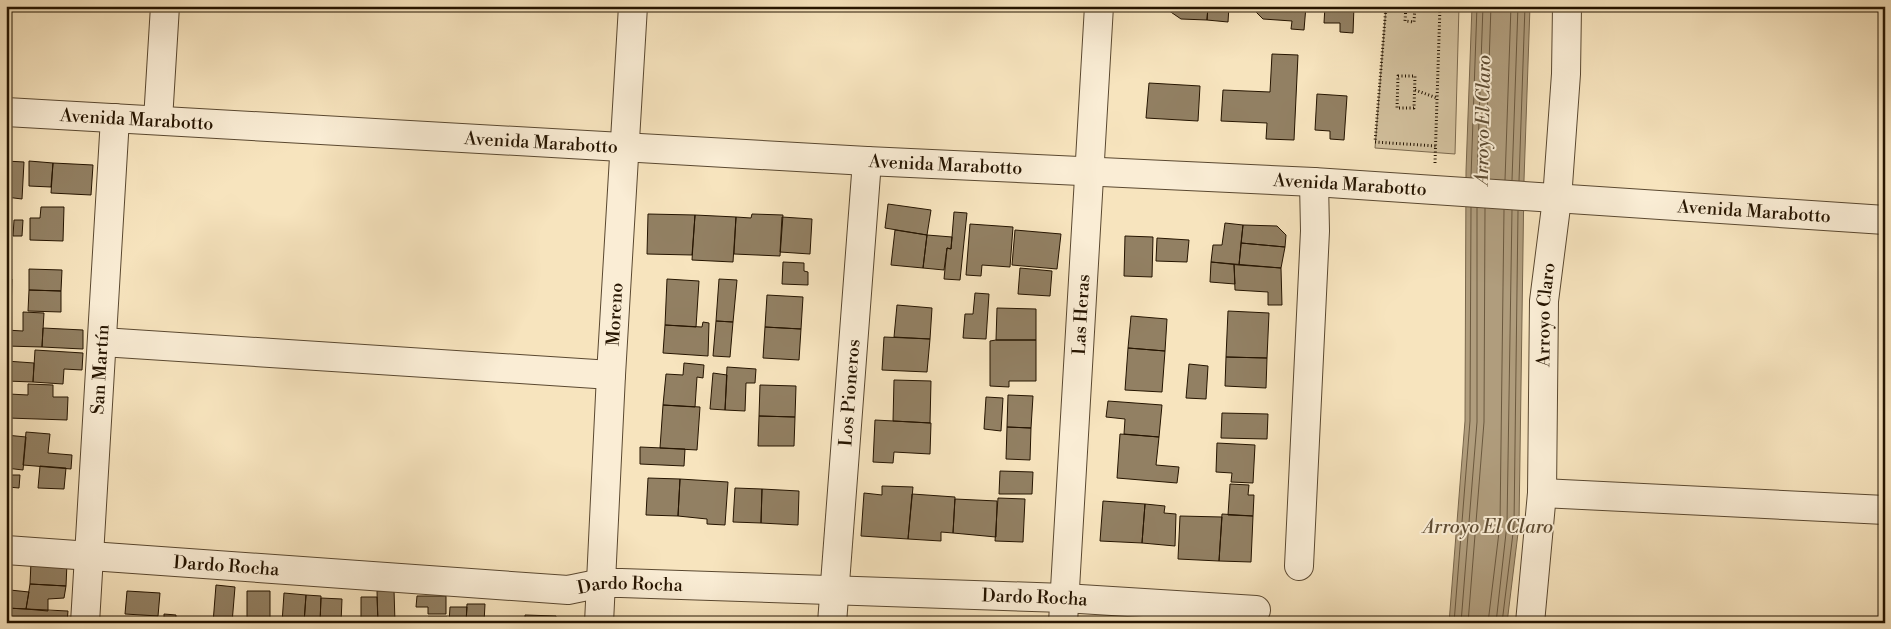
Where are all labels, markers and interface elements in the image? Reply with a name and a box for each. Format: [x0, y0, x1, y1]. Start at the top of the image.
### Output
water label: Arroyo El Claro [1470, 55, 1496, 187]
street label: Avenida Marabotto [58, 104, 214, 136]
street label: Avenida Marabotto [463, 127, 619, 159]
street label: Avenida Marabotto [867, 150, 1023, 180]
street label: Avenida Marabotto [1272, 169, 1427, 201]
street label: Avenida Marabotto [1676, 195, 1832, 228]
street label: Arroyo Claro [1532, 261, 1561, 368]
street label: Las Heras [1068, 273, 1095, 356]
street label: Moreno [602, 282, 628, 347]
street label: San Martín [86, 323, 115, 415]
street label: Los Pioneros [834, 338, 865, 447]
water label: Arroyo El Claro [1421, 515, 1553, 539]
street label: Dardo Rocha [173, 551, 281, 581]
street label: Dardo Rocha [575, 572, 684, 600]
street label: Dardo Rocha [981, 584, 1089, 612]

